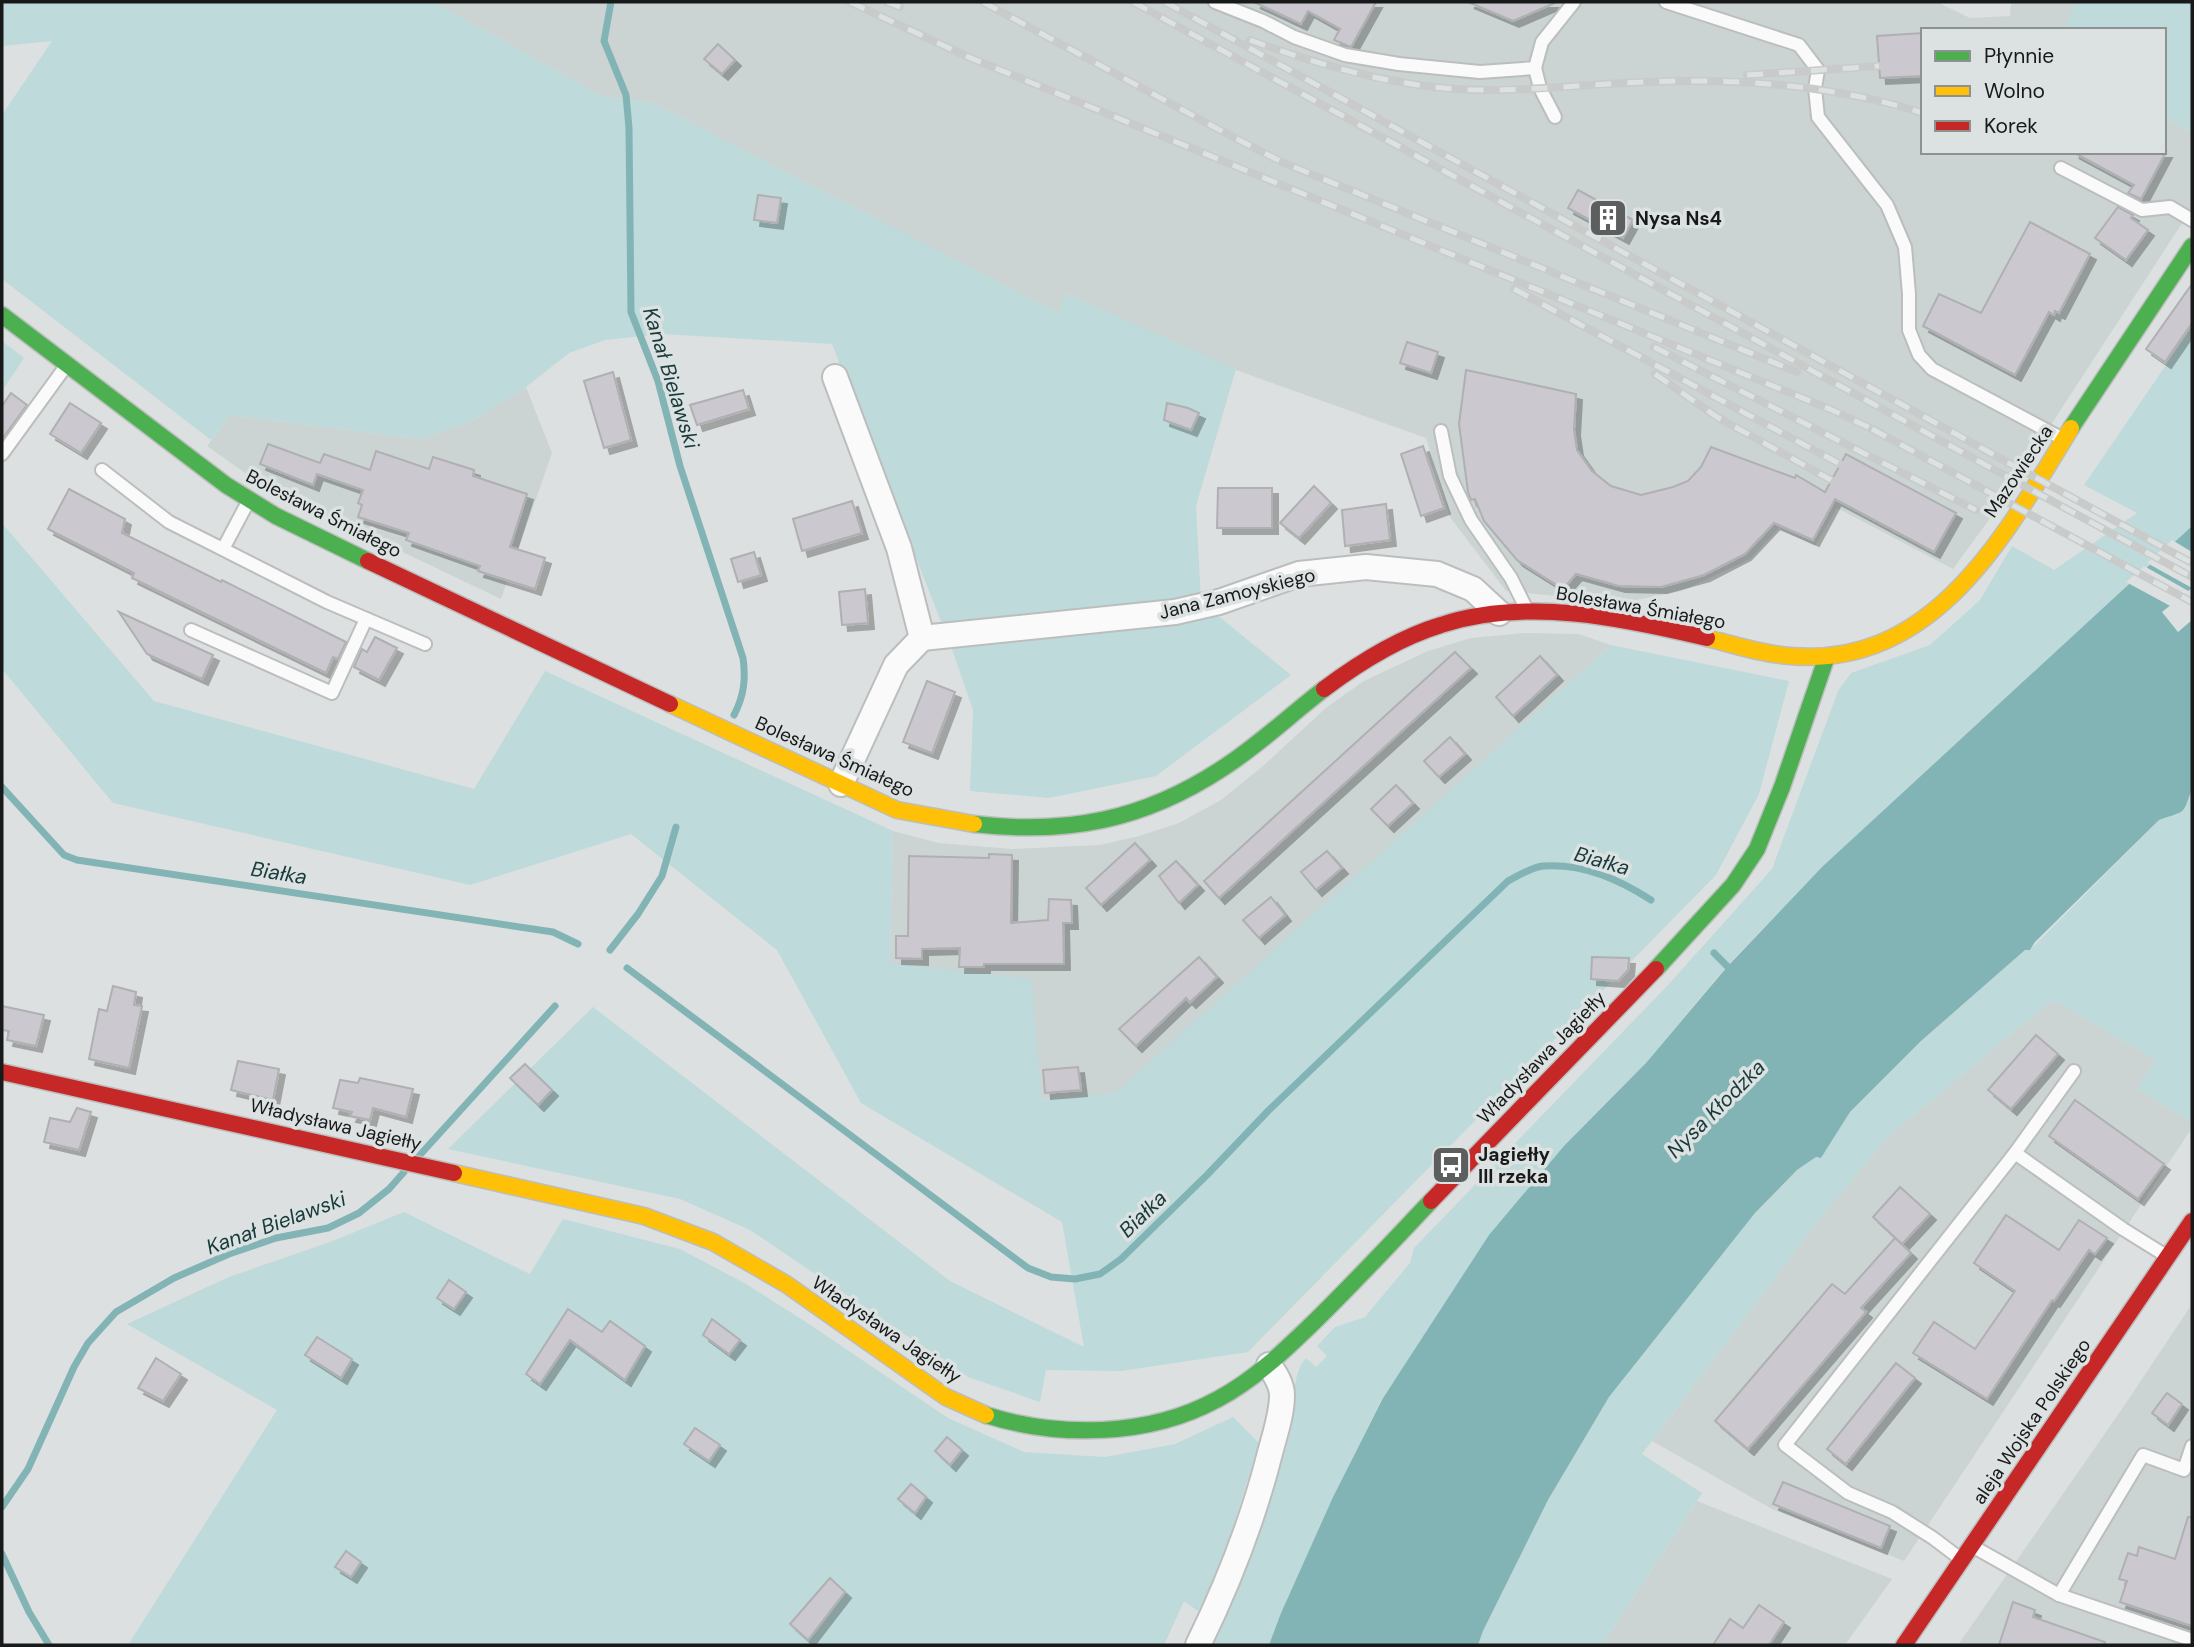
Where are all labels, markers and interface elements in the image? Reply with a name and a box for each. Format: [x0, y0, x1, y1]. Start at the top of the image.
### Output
legend [1921, 28, 2166, 154]
text: Płynnie [1984, 42, 2054, 70]
text: Wolno [1984, 77, 2045, 105]
text: Korek [1984, 112, 2038, 140]
building icon: Nysa Ns4 [1587, 197, 1629, 239]
place label: Nysa Ns4 [1635, 206, 1722, 231]
water label: Kanał Bielawski [636, 304, 706, 453]
street label: Mazowiecka [1978, 420, 2059, 522]
street label: Bolesława Śmiałego [242, 463, 406, 564]
street label: Jana Zamoyskiego [1156, 562, 1318, 625]
street label: Bolesława Śmiałego [1554, 580, 1728, 635]
street label: Bolesława Śmiałego [751, 710, 918, 803]
water label: Białka [1571, 840, 1633, 882]
water label: Białka [249, 855, 309, 891]
street label: Władysława Jagiełły [1471, 985, 1612, 1129]
water label: Nysa Kłodzka [1661, 1054, 1771, 1164]
street label: Władysława Jagiełły [248, 1093, 425, 1156]
place label: Jagiełły III rzeka [1478, 1142, 1551, 1189]
bus stop icon: Jagiełły III rzeka [1430, 1144, 1472, 1186]
water label: Kanał Bielawski [202, 1184, 351, 1261]
water label: Białka [1113, 1184, 1173, 1244]
street label: Władysława Jagiełły [807, 1270, 967, 1389]
street label: aleja Wojska Polskiego [1967, 1333, 2096, 1509]

